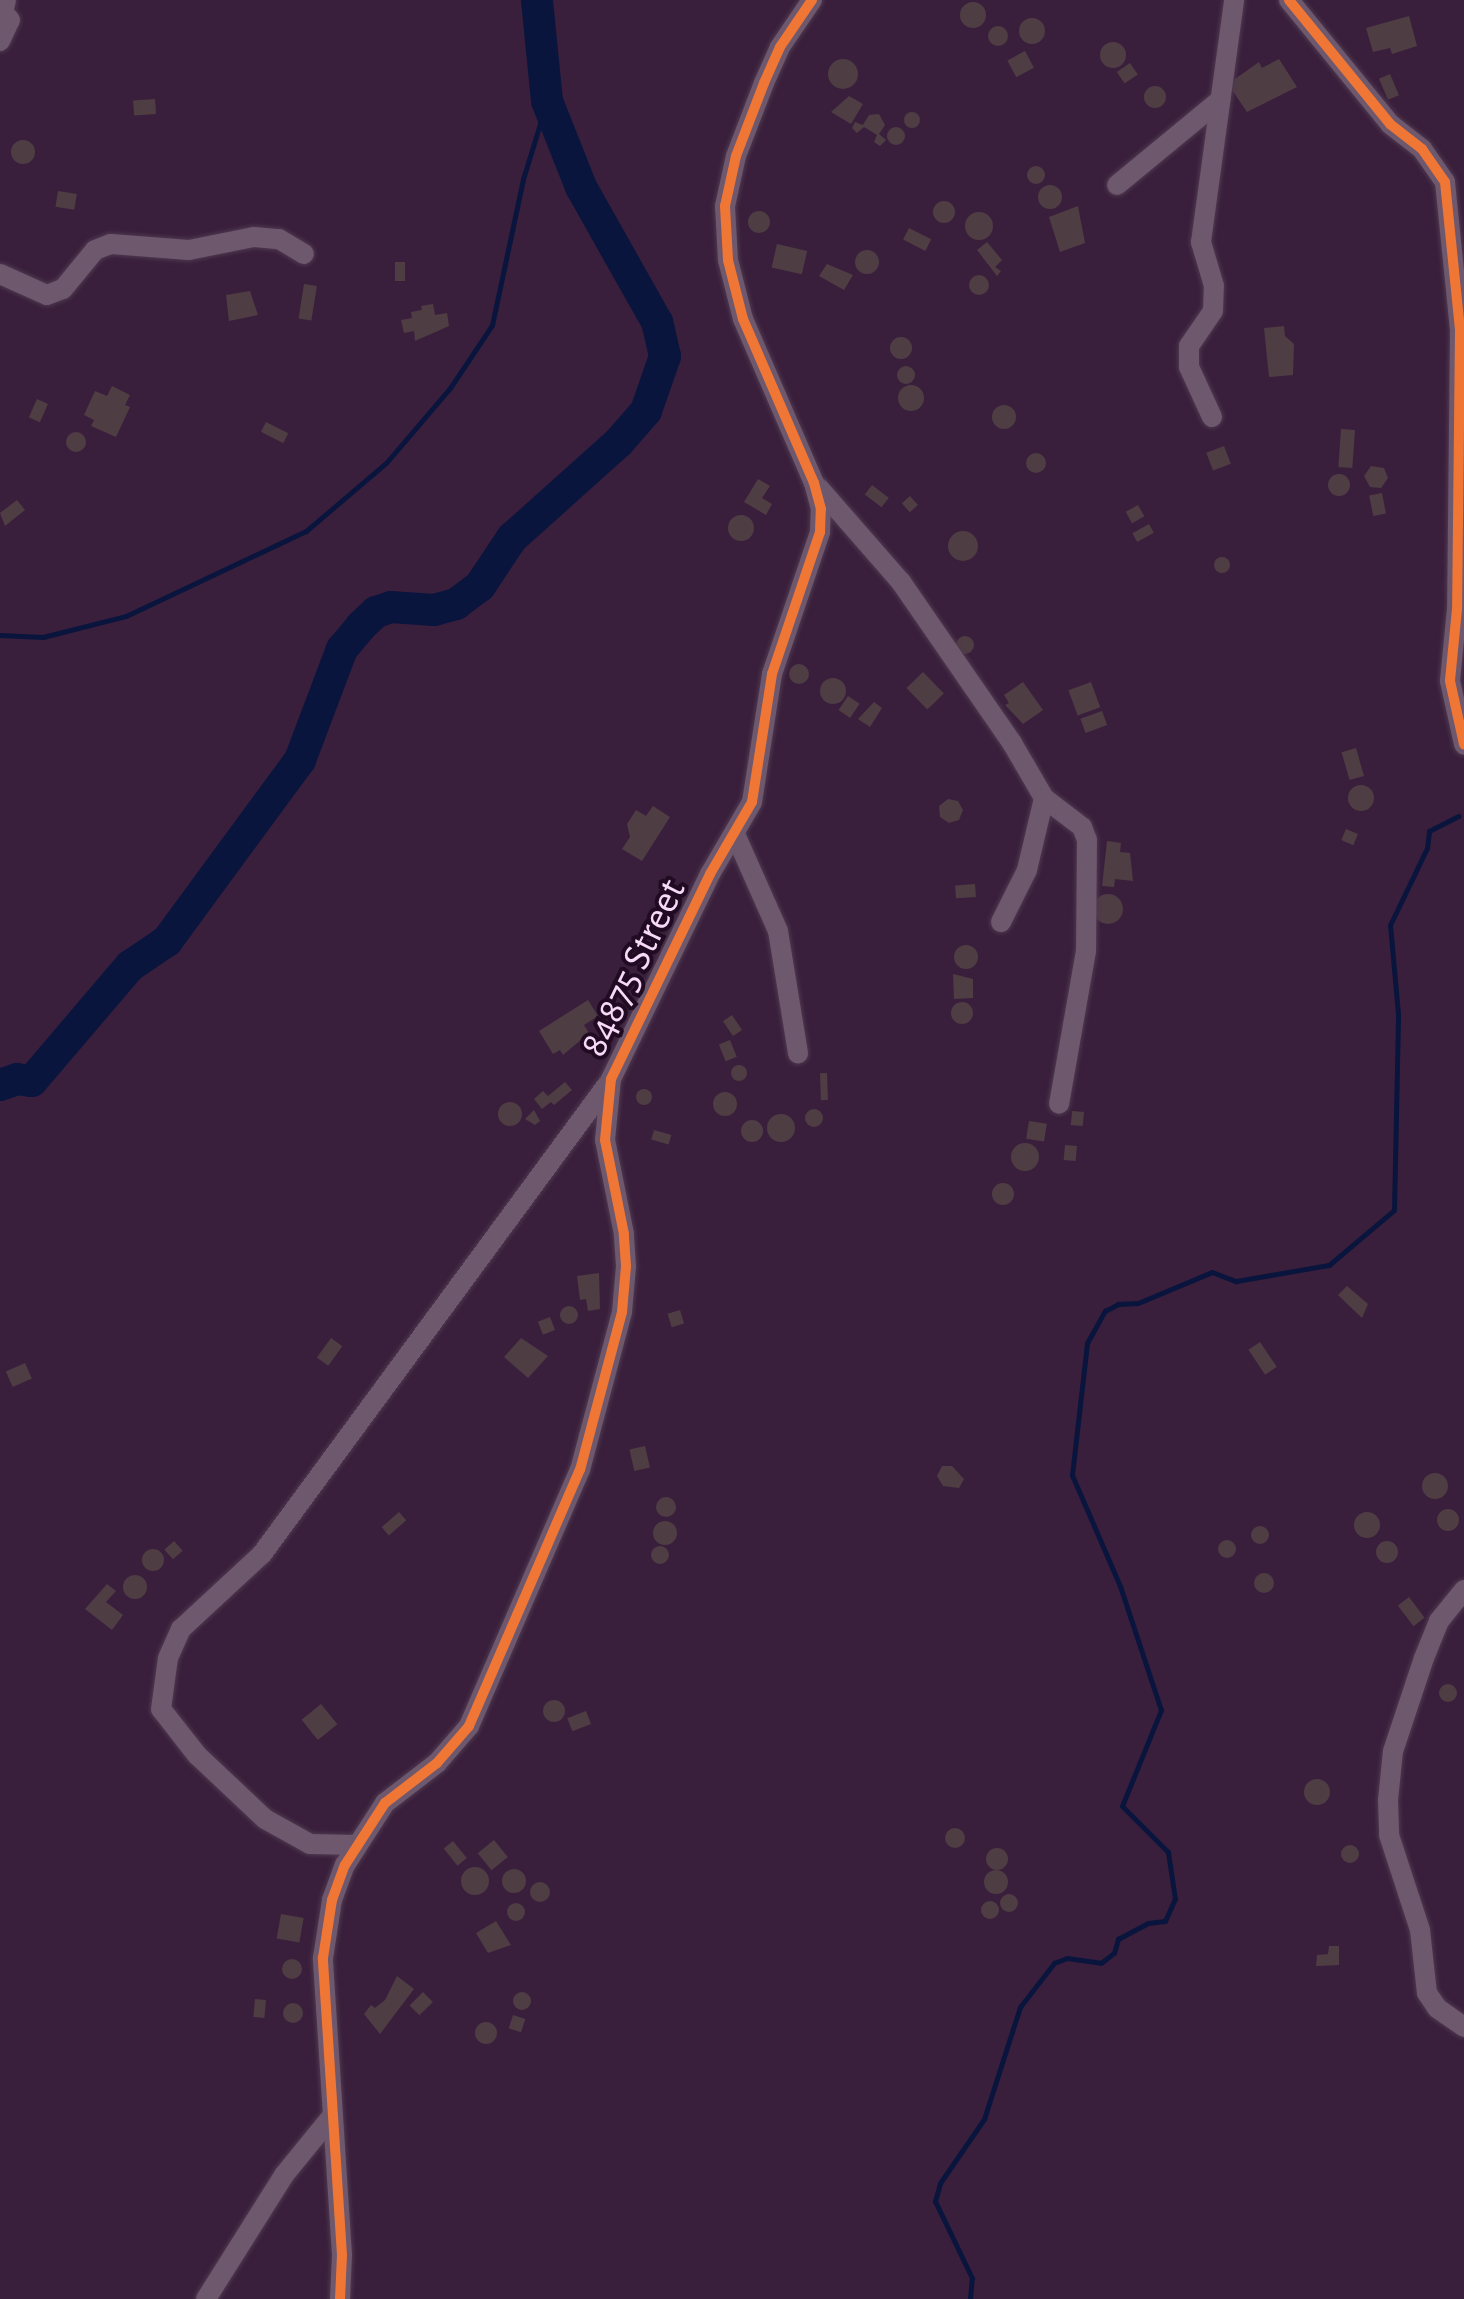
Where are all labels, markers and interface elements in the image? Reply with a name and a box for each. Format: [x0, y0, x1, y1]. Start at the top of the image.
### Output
street label: 84875 Street [569, 872, 697, 1064]

